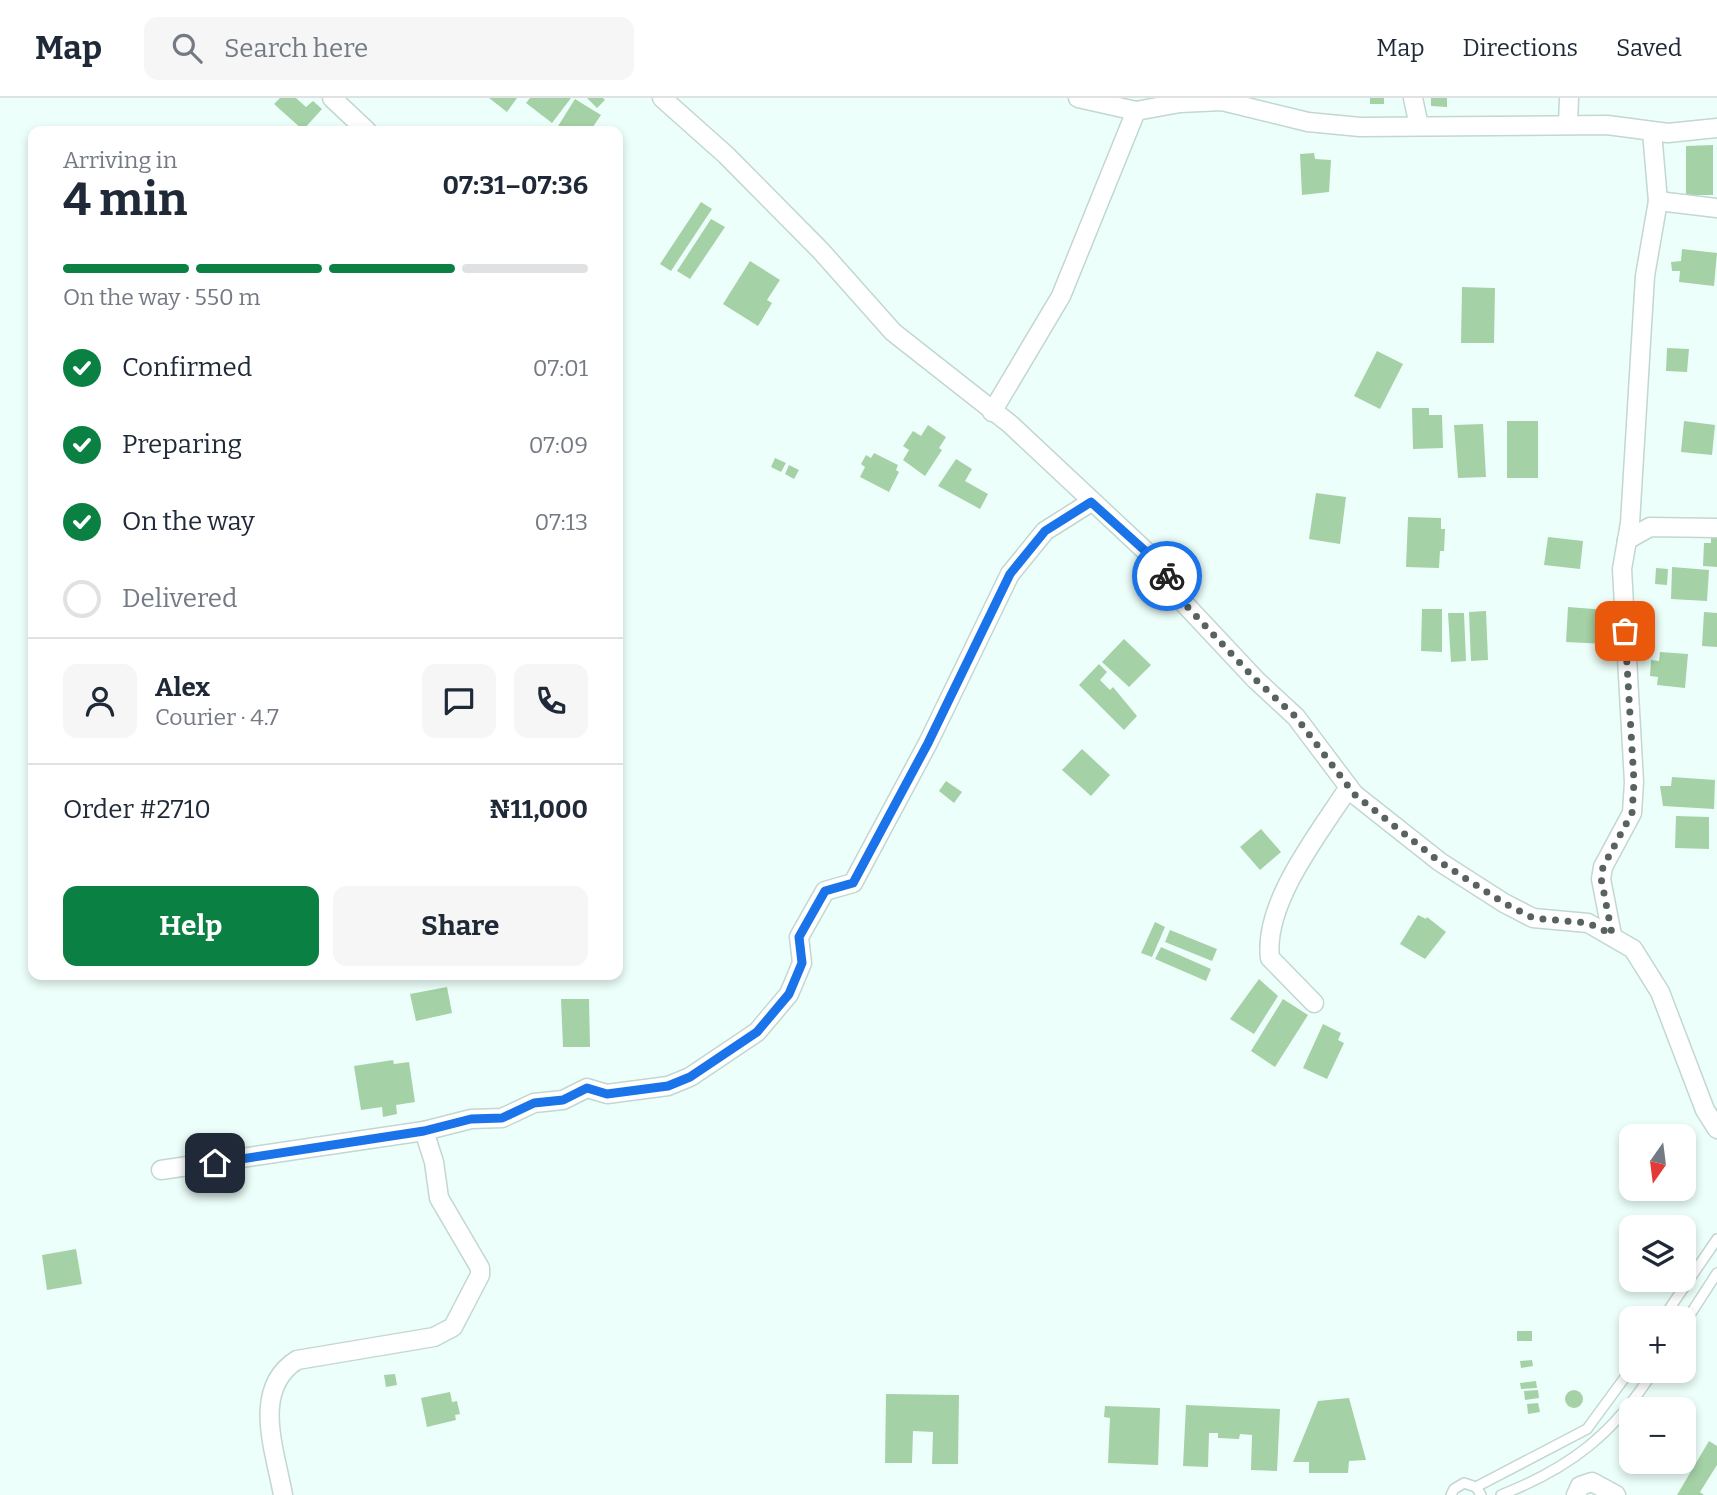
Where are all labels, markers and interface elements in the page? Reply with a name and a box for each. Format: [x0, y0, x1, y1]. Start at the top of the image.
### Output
search box [144, 17, 634, 80]
text: Map [35, 28, 102, 68]
icon: search [168, 29, 206, 67]
text: Search here [224, 33, 368, 64]
text: Map [1376, 34, 1425, 62]
text: Directions [1463, 34, 1578, 62]
text: Saved [1616, 34, 1682, 62]
text: Arriving in [63, 146, 177, 174]
text: 07:31–07:36 [443, 170, 588, 201]
text: 4 min [63, 172, 187, 227]
text: On the way · 550 m [63, 283, 260, 311]
icon: check [63, 349, 101, 387]
text: Confirmed [122, 352, 252, 383]
text: 07:01 [533, 354, 588, 382]
icon: check [63, 426, 101, 464]
text: Preparing [122, 429, 242, 460]
text: 07:09 [529, 431, 588, 459]
icon: check [63, 503, 101, 541]
text: On the way [122, 506, 255, 537]
text: 07:13 [534, 508, 588, 536]
courier [1132, 541, 1202, 611]
icon: bike [1148, 557, 1186, 595]
text: Delivered [122, 583, 237, 614]
pin [1595, 601, 1655, 661]
icon: bag [1606, 612, 1644, 650]
button: person [63, 664, 137, 738]
button: chat [422, 664, 496, 738]
button: phone [514, 664, 588, 738]
text: Alex [155, 672, 210, 703]
text: Courier · 4.7 [155, 703, 279, 731]
text: Order #2710 [63, 794, 211, 825]
text: ₦11,000 [489, 794, 588, 825]
button: Help [63, 886, 319, 966]
button: Share [333, 886, 588, 966]
north arrow [1619, 1124, 1696, 1200]
map controls [1619, 1124, 1696, 1474]
pin [185, 1133, 245, 1193]
icon: home [196, 1144, 234, 1182]
button: layers [1619, 1215, 1696, 1292]
button: + [1619, 1306, 1696, 1383]
button: − [1619, 1397, 1696, 1474]

